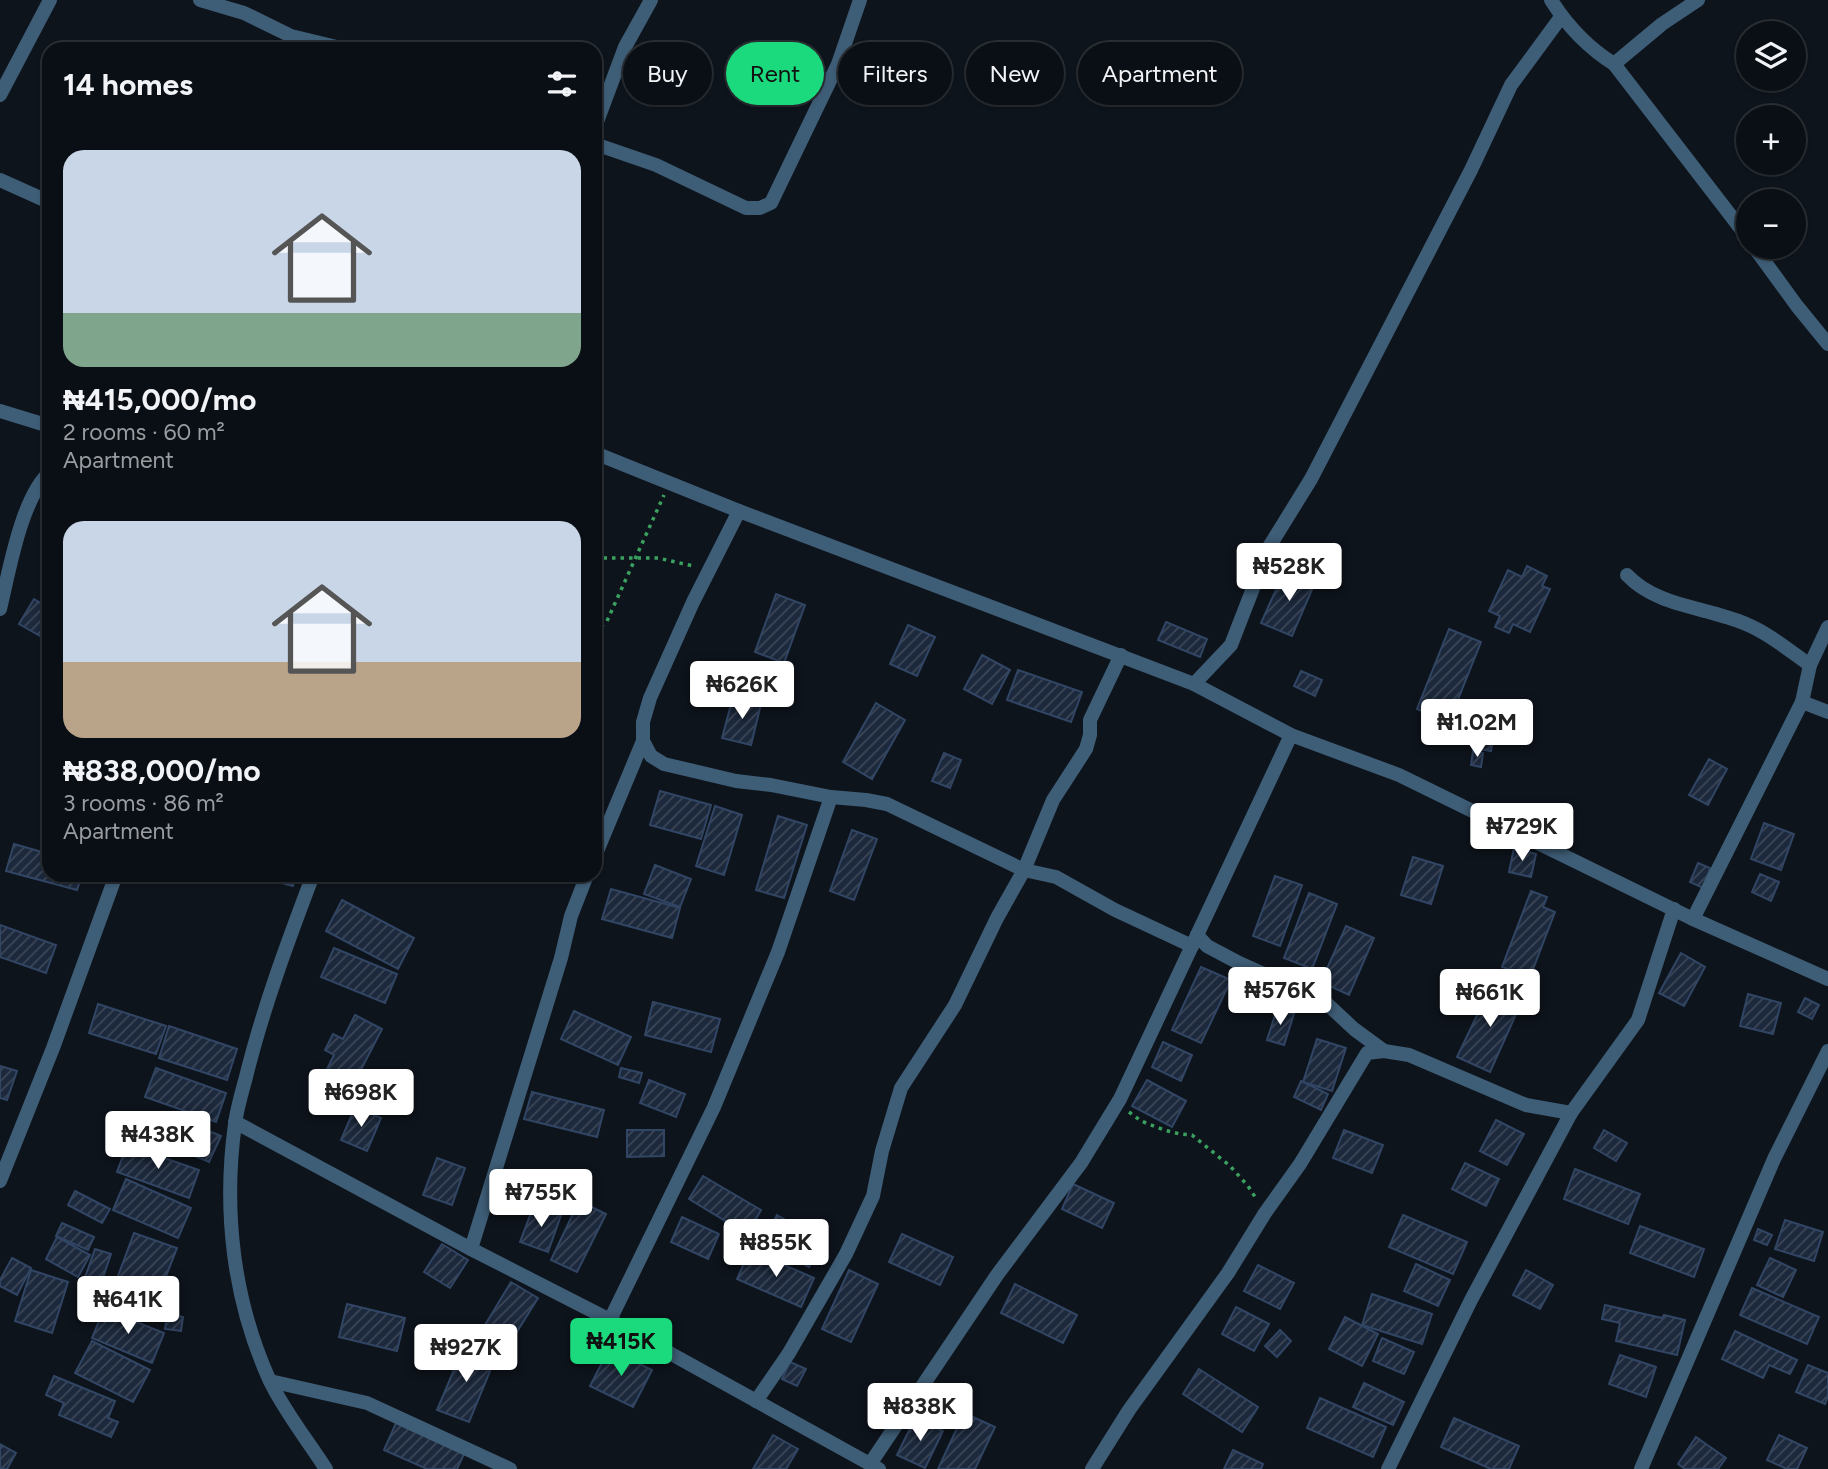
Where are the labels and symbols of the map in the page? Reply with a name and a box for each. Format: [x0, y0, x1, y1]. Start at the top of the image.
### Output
pin: ₦528K [1240, 544, 1338, 603]
pin: ₦626K [693, 662, 791, 721]
pin: ₦1.02M [1420, 700, 1534, 759]
pin: ₦729K [1473, 804, 1571, 863]
pin: ₦576K [1231, 968, 1329, 1027]
pin: ₦661K [1441, 970, 1539, 1029]
pin: ₦698K [312, 1070, 410, 1129]
pin: ₦438K [109, 1112, 207, 1171]
pin: ₦755K [492, 1170, 590, 1229]
pin: ₦855K [727, 1220, 825, 1279]
pin: ₦641K [79, 1276, 177, 1336]
pin: ₦415K [572, 1318, 670, 1378]
pin: ₦927K [417, 1324, 515, 1384]
pin: ₦838K [871, 1384, 969, 1443]

